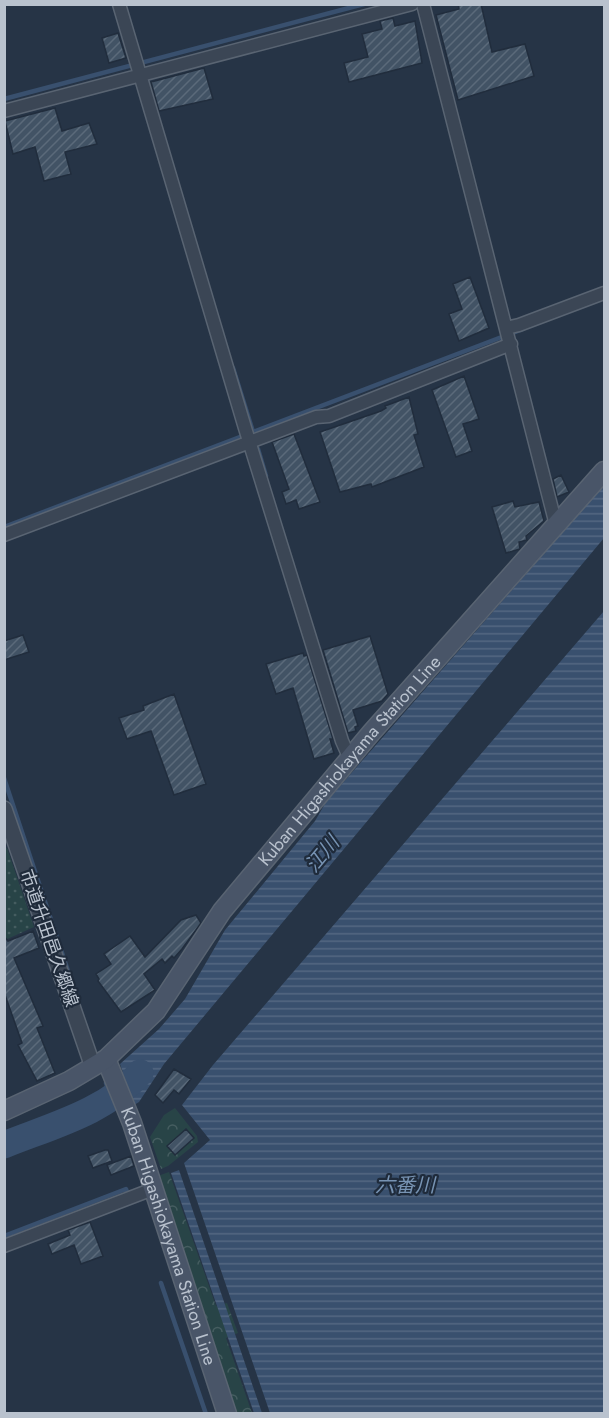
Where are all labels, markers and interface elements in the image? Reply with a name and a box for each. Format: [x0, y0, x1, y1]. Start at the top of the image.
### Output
street label: Kuban Higashiokayama Station Line [252, 650, 447, 872]
water label: 江川 [298, 828, 348, 879]
street label: 市道升田邑久郷線 [13, 866, 85, 1010]
street label: Kuban Higashiokayama Station Line [114, 1103, 223, 1368]
water label: 六番川 [375, 1171, 437, 1200]

